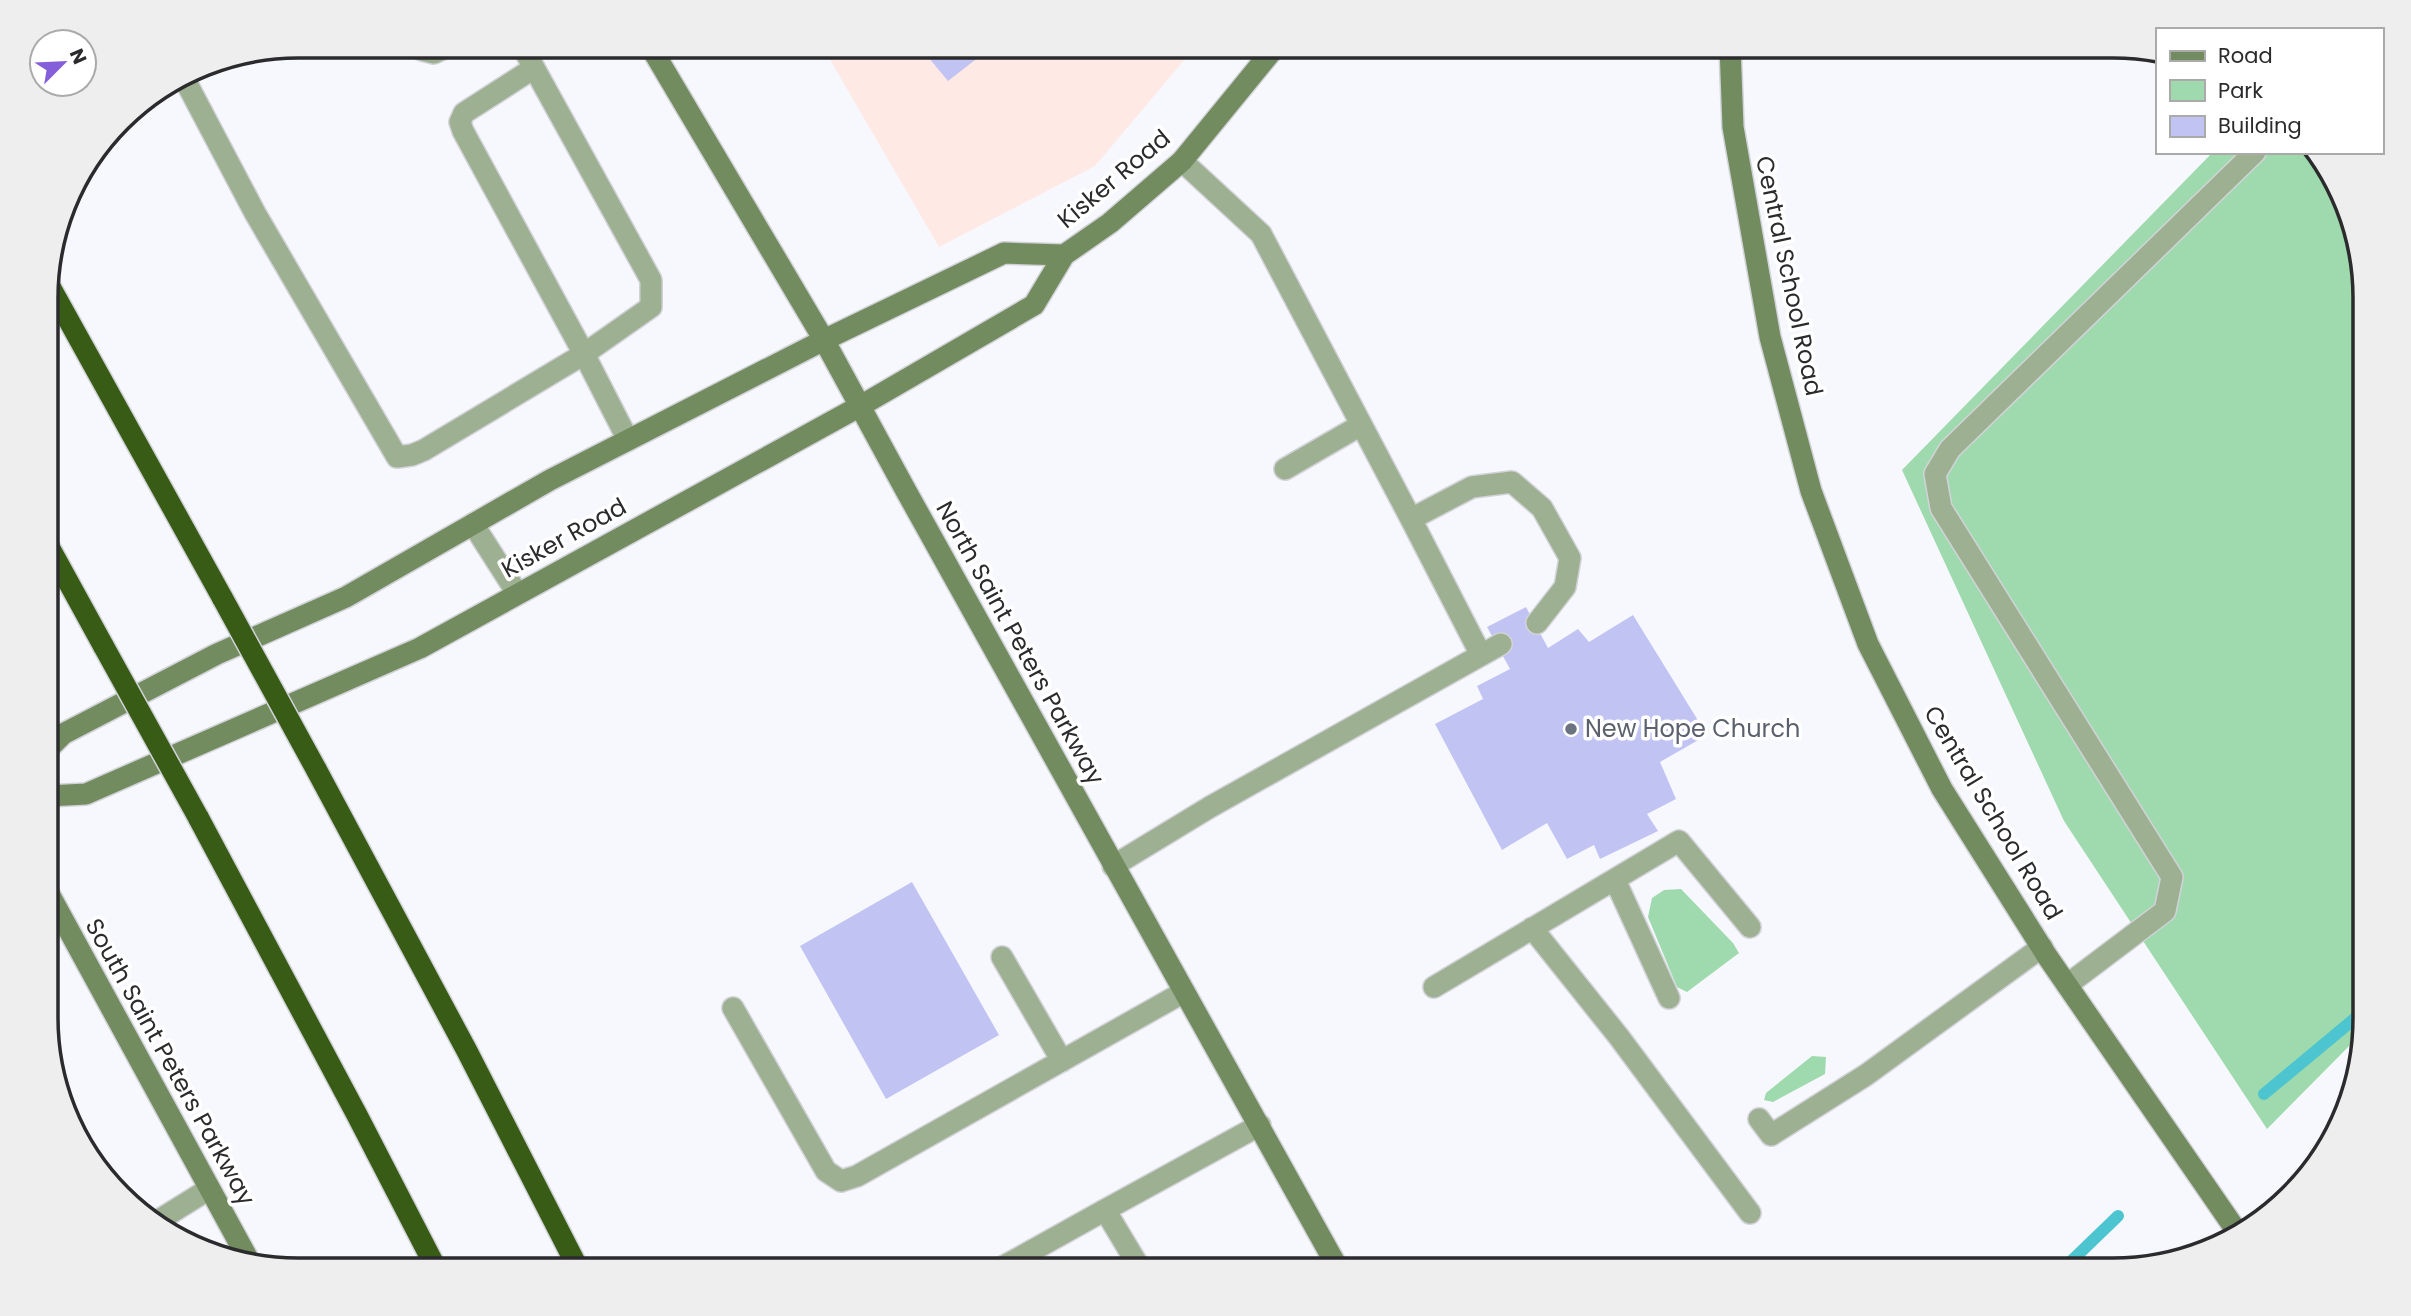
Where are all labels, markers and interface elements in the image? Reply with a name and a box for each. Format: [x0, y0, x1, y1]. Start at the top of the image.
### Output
north arrow [28, 28, 98, 98]
legend [2156, 28, 2383, 154]
text: Road [2218, 41, 2273, 70]
text: N [63, 44, 93, 68]
text: Park [2218, 76, 2263, 105]
text: Building [2218, 111, 2302, 140]
street label: Kisker Road [1050, 122, 1177, 236]
street label: Central School Road [1748, 153, 1831, 399]
street label: Kisker Road [495, 490, 632, 585]
street label: North Saint Peters Parkway [929, 495, 1113, 791]
street label: Central School Road [1916, 699, 2071, 926]
place label: New Hope Church [1585, 712, 1800, 745]
marker: New Hope Church [1563, 721, 1579, 737]
street label: South Saint Peters Parkway [78, 912, 263, 1211]

